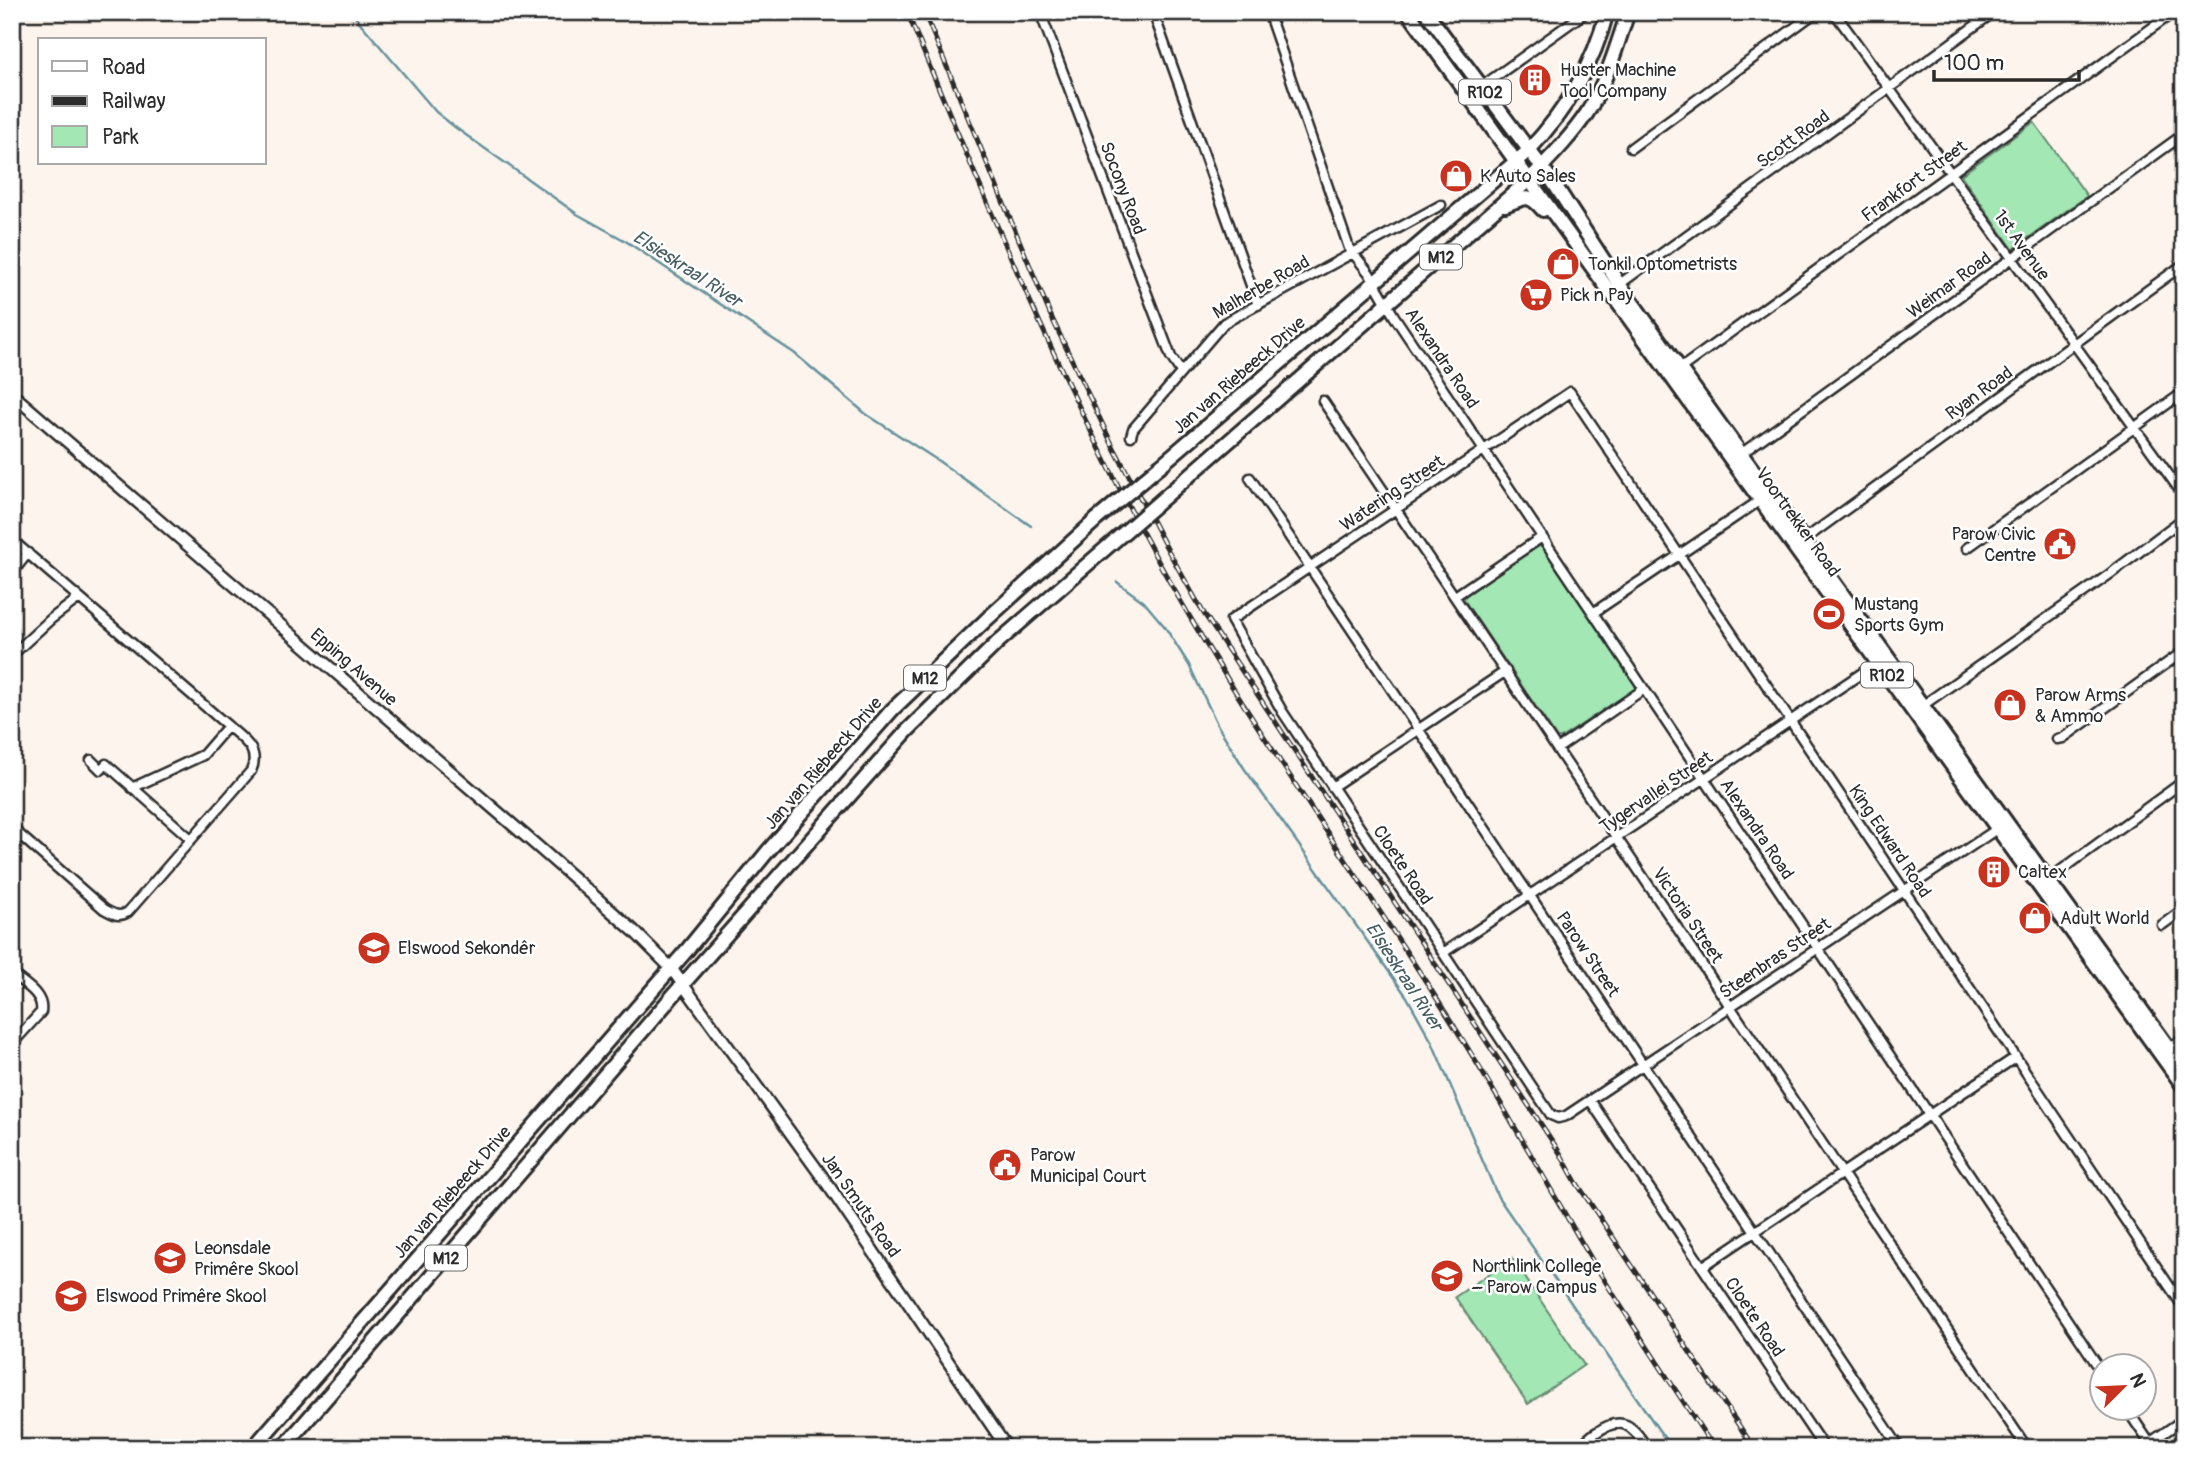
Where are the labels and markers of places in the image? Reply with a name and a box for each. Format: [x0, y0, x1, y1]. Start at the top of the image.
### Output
place label: Huster Machine Tool Company [1560, 59, 1676, 103]
building icon: Huster Machine Tool Company [1516, 61, 1554, 99]
shop icon: K Auto Sales [1437, 157, 1475, 195]
place label: K Auto Sales [1480, 165, 1576, 188]
shop icon: Tonkil Optometrists [1544, 245, 1582, 283]
place label: Tonkil Optometrists [1588, 253, 1737, 276]
supermarket icon: Pick n Pay [1517, 276, 1555, 314]
place label: Pick n Pay [1560, 284, 1633, 307]
place label: Parow Civic Centre [1952, 523, 2036, 567]
public building icon: Parow Civic Centre [2041, 525, 2079, 563]
place label: Mustang Sports Gym [1854, 593, 1944, 637]
sports icon: Mustang Sports Gym [1810, 595, 1848, 633]
place label: Parow Arms & Ammo [2035, 684, 2126, 728]
shop icon: Parow Arms & Ammo [1991, 686, 2029, 724]
building icon: Caltex [1975, 853, 2013, 891]
place label: Caltex [2018, 861, 2067, 884]
shop icon: Adult World [2016, 899, 2054, 937]
place label: Adult World [2060, 907, 2150, 930]
school or university icon: Elswood Sekondêr [355, 929, 393, 967]
place label: Elswood Sekondêr [398, 937, 536, 960]
place label: Parow Municipal Court [1030, 1144, 1147, 1188]
public building icon: Parow Municipal Court [986, 1146, 1024, 1184]
place label: Leonsdale Primêre Skool [194, 1237, 299, 1281]
school or university icon: Leonsdale Primêre Skool [151, 1239, 189, 1277]
place label: Northlink College – Parow Campus [1471, 1255, 1601, 1299]
school or university icon: Northlink College – Parow Campus [1428, 1257, 1466, 1295]
school or university icon: Elswood Primêre Skool [52, 1277, 90, 1315]
place label: Elswood Primêre Skool [96, 1285, 267, 1308]

